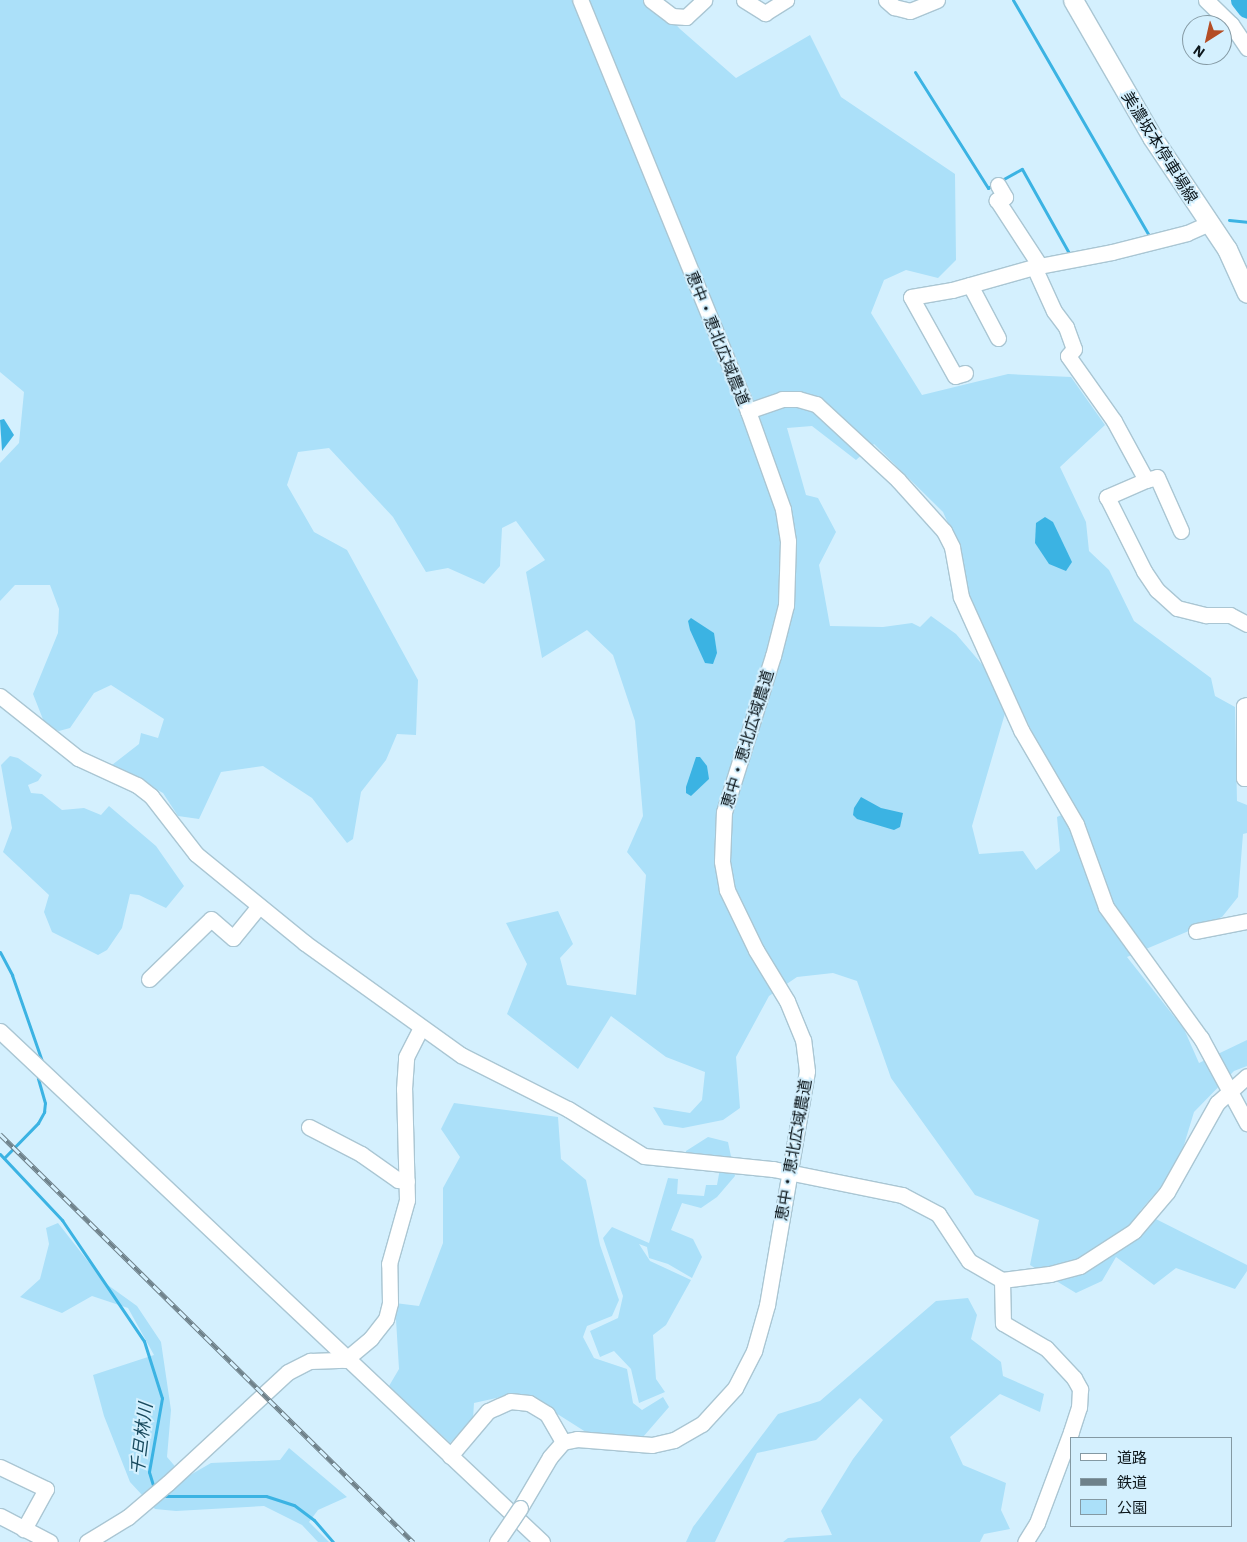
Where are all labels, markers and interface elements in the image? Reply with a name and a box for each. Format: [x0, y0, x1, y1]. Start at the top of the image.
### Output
north arrow [1182, 15, 1232, 65]
text: N [1190, 41, 1208, 62]
street label: 美濃坂本停車場線 [1118, 88, 1202, 206]
street label: 恵中・恵北広域農道 [682, 268, 754, 408]
street label: 恵中・恵北広域農道 [717, 667, 777, 811]
street label: 恵中・恵北広域農道 [771, 1077, 815, 1223]
water label: 千旦林川 [127, 1402, 157, 1476]
legend [1070, 1437, 1232, 1527]
text: 道路 [1117, 1448, 1147, 1467]
text: 鉄道 [1117, 1473, 1147, 1492]
text: 公園 [1117, 1498, 1147, 1517]

